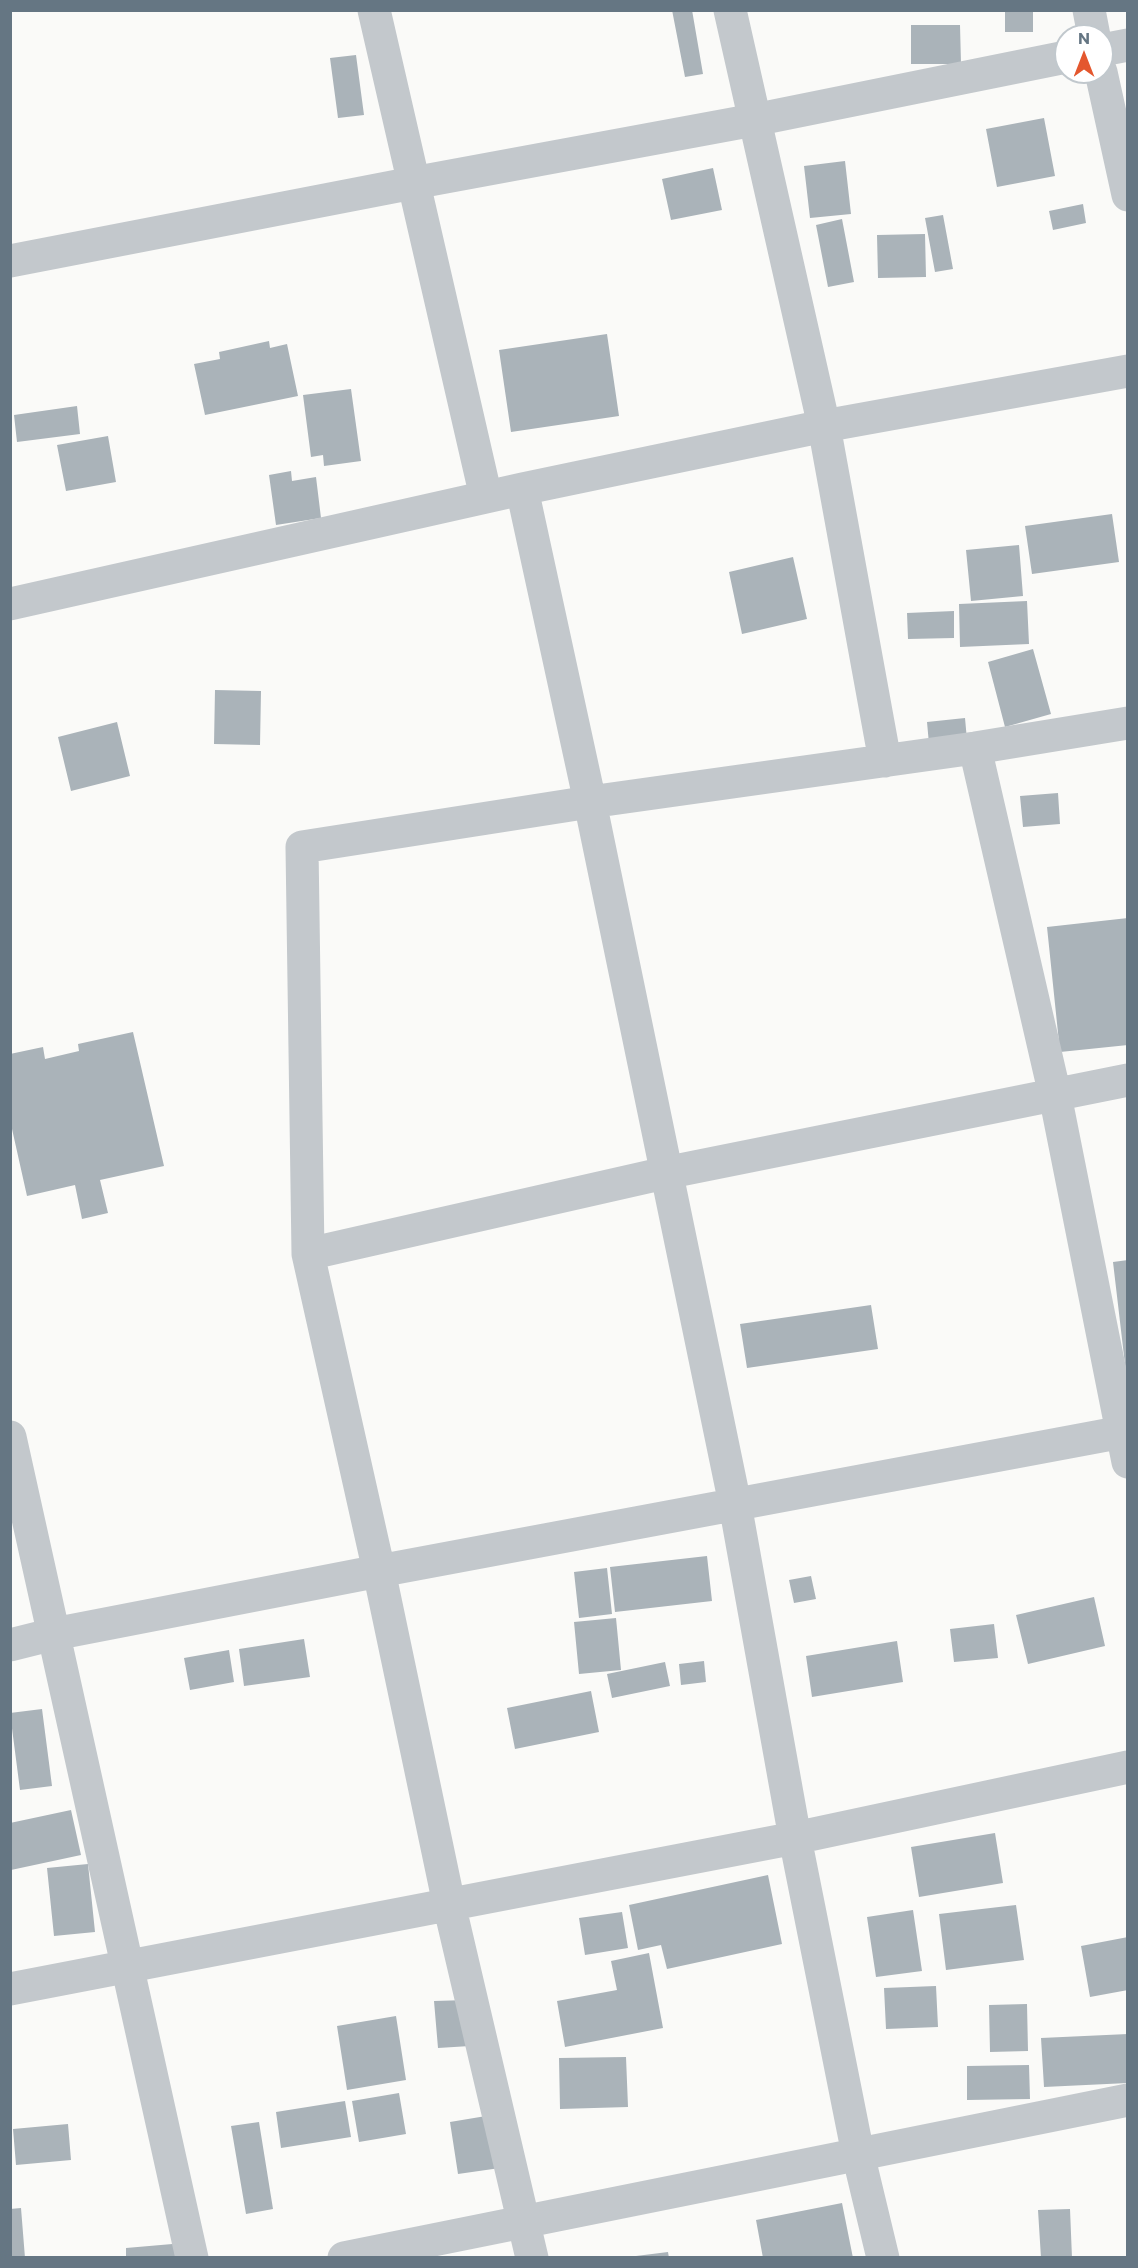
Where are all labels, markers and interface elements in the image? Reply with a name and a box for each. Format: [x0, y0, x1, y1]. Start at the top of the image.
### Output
north arrow [1054, 24, 1114, 84]
text: N [1078, 28, 1090, 47]

